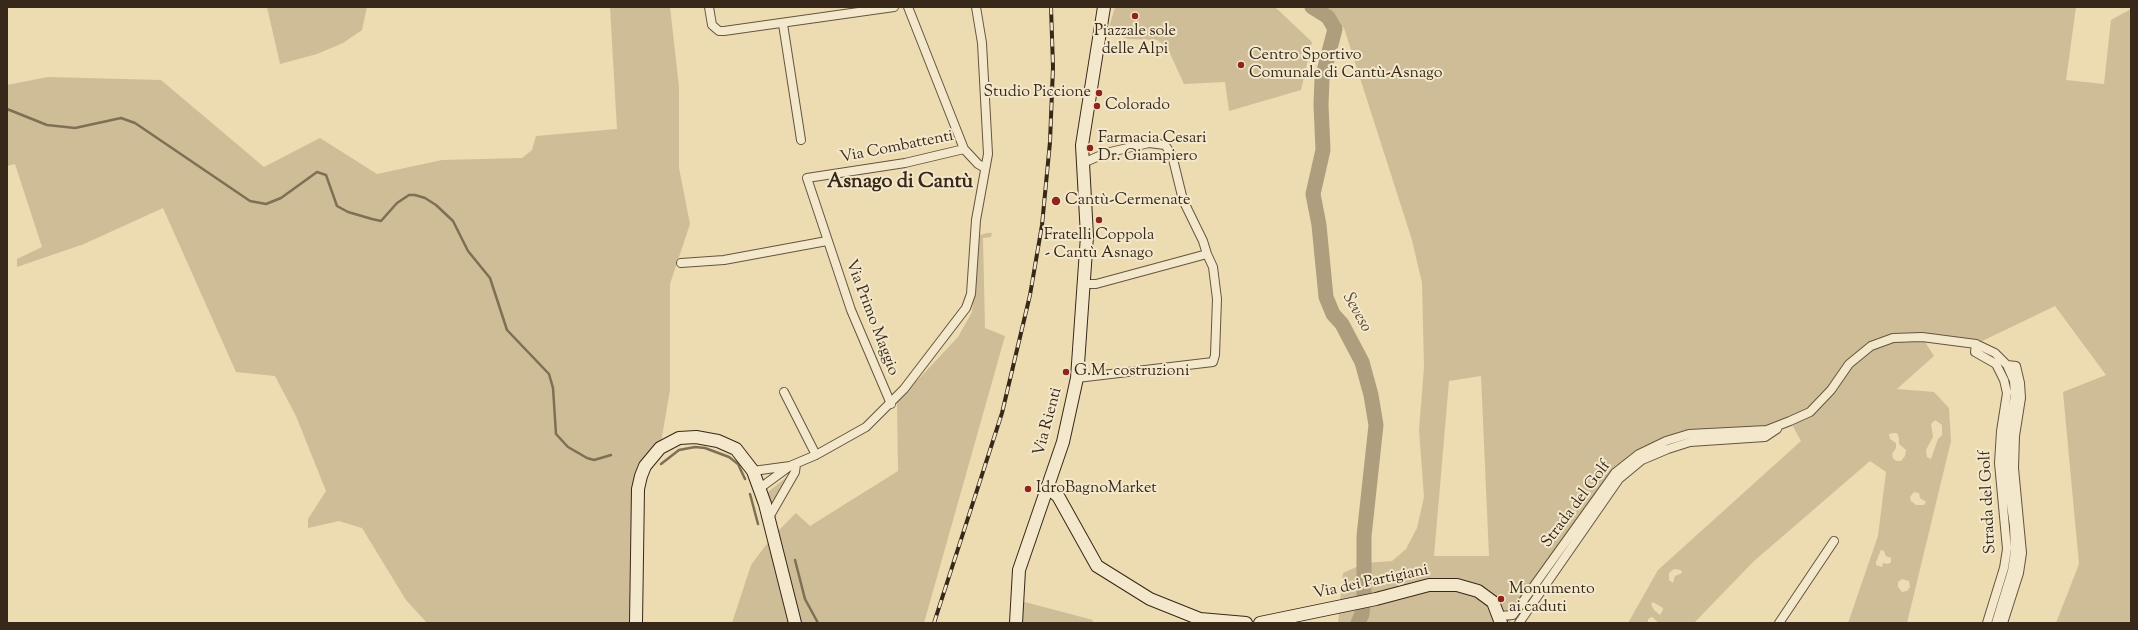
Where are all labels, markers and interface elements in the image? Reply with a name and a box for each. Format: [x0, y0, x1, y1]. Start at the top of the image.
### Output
marker: Piazzale sole delle Alpi [1130, 11, 1140, 21]
place label: Piazzale sole delle Alpi [1094, 22, 1176, 60]
place label: Centro Sportivo Comunale di Cantù-Asnago [1249, 46, 1443, 84]
marker: Centro Sportivo Comunale di Cantù-Asnago [1236, 60, 1246, 70]
place label: Studio Piccione [983, 83, 1091, 103]
marker: Studio Piccione [1094, 88, 1104, 98]
place label: Colorado [1105, 96, 1170, 116]
marker: Colorado [1092, 101, 1102, 111]
street label: Via Combattenti [839, 128, 955, 168]
place label: Farmacia Cesari Dr. Giampiero [1098, 129, 1207, 167]
marker: Farmacia Cesari Dr. Giampiero [1085, 143, 1095, 153]
district label: Asnago di Cantù [827, 172, 973, 196]
place label: Cantù-Cermenate [1065, 191, 1191, 211]
marker: Cantù-Cermenate [1050, 195, 1062, 207]
marker: Fratelli Coppola - Cantù Asnago [1094, 215, 1104, 225]
place label: Fratelli Coppola - Cantù Asnago [1044, 226, 1154, 264]
street label: Via Primo Maggio [840, 257, 902, 379]
water label: Seveso [1337, 290, 1375, 336]
place label: G.M. costruzioni [1074, 362, 1189, 382]
marker: G.M. costruzioni [1061, 367, 1071, 377]
street label: Via Rienti [1031, 386, 1067, 458]
street label: Strada del Golf [1977, 450, 2001, 554]
street label: Strada del Golf [1538, 458, 1616, 552]
place label: IdroBagnoMarket [1036, 479, 1157, 499]
marker: IdroBagnoMarket [1023, 484, 1033, 494]
street label: Via dei Partigiani [1312, 561, 1430, 605]
place label: Monumento ai caduti [1509, 580, 1595, 618]
marker: Monumento ai caduti [1496, 594, 1506, 604]

